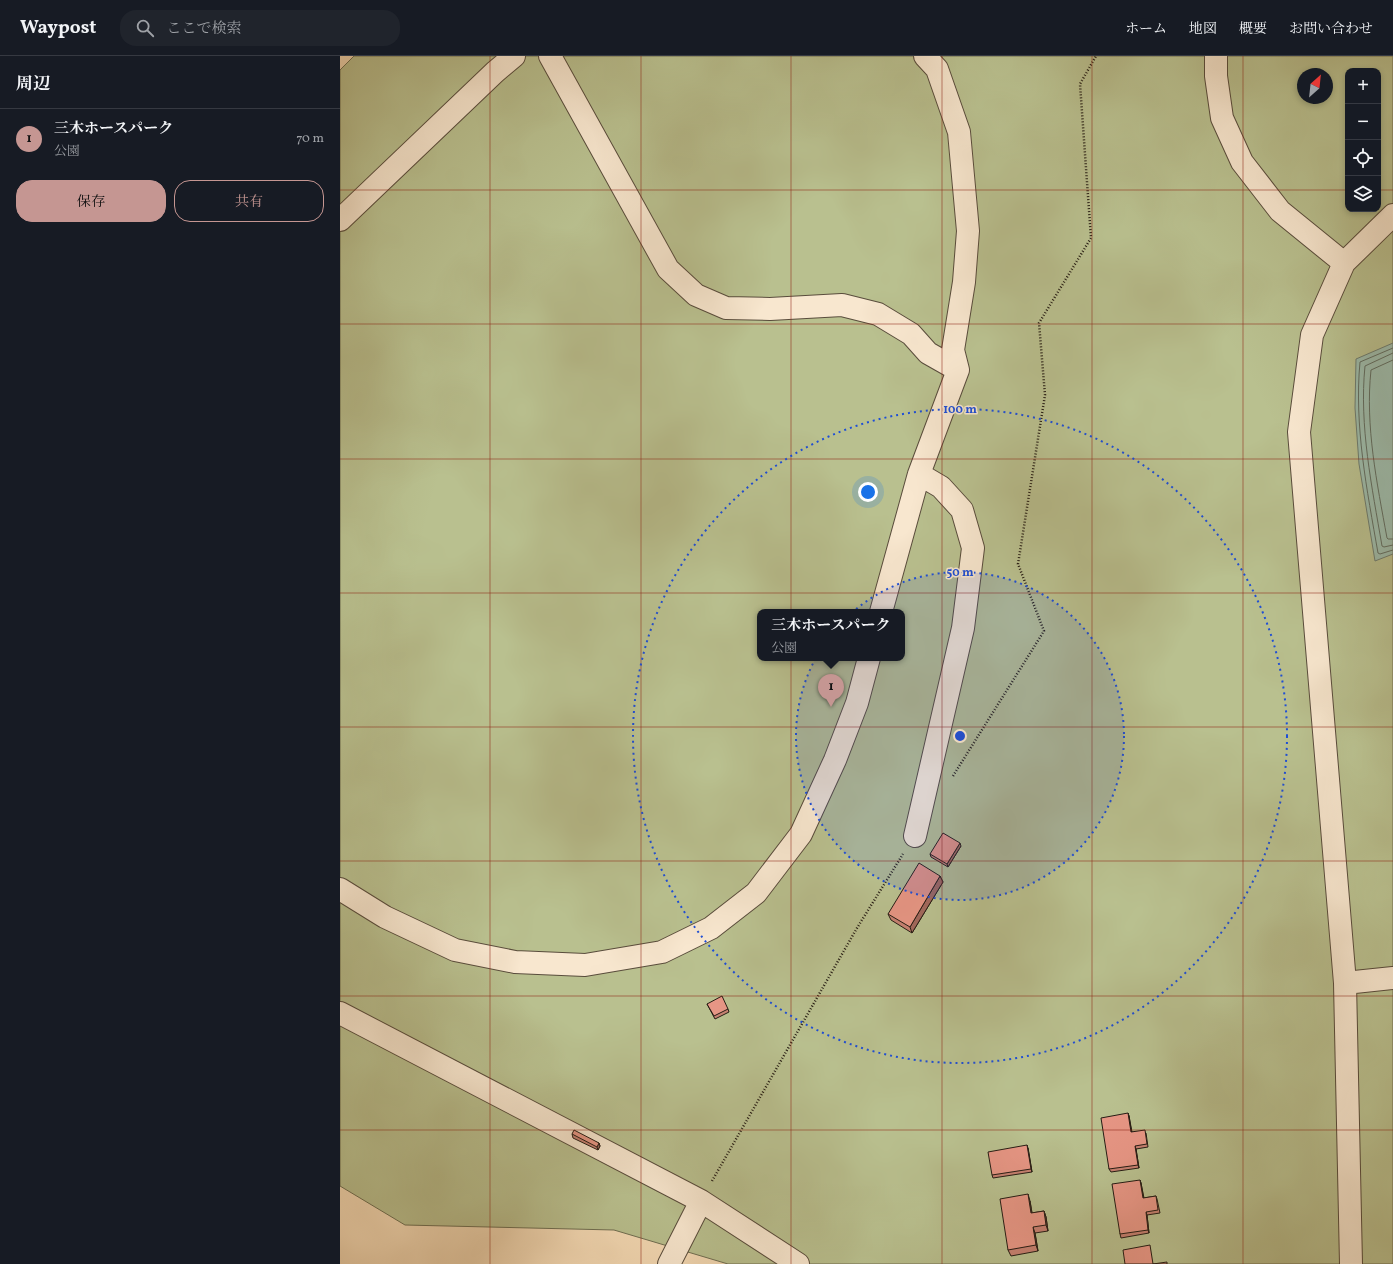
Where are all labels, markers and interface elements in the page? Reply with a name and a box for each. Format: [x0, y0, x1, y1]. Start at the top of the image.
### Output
search box [120, 10, 400, 46]
text: Waypost [20, 15, 96, 41]
icon: search [134, 17, 156, 39]
text: ここで検索 [166, 19, 241, 40]
text: ホーム [1125, 20, 1167, 39]
text: 地図 [1189, 20, 1217, 39]
text: 概要 [1239, 20, 1267, 39]
text: お問い合わせ [1289, 20, 1373, 39]
north arrow [1297, 68, 1333, 104]
map controls [1345, 68, 1381, 212]
button: + [1345, 68, 1381, 104]
text: 周辺 [16, 73, 50, 96]
button: − [1345, 104, 1381, 140]
text: 三木ホースパーク [54, 119, 173, 140]
text: 1 [26, 130, 32, 148]
text: 70 m [296, 130, 324, 148]
button: locate [1345, 140, 1381, 176]
text: 公園 [54, 143, 80, 161]
button: layers [1345, 176, 1381, 212]
button: 保存 [16, 180, 166, 222]
button: 共有 [174, 180, 324, 222]
text: 100 m [943, 402, 977, 418]
your location [858, 482, 878, 502]
text: 50 m [946, 565, 974, 581]
popup [757, 609, 905, 661]
text: 三木ホースパーク [771, 616, 891, 637]
text: 公園 [771, 640, 797, 658]
pin: 1 [818, 674, 844, 707]
centre of rings [953, 729, 967, 743]

